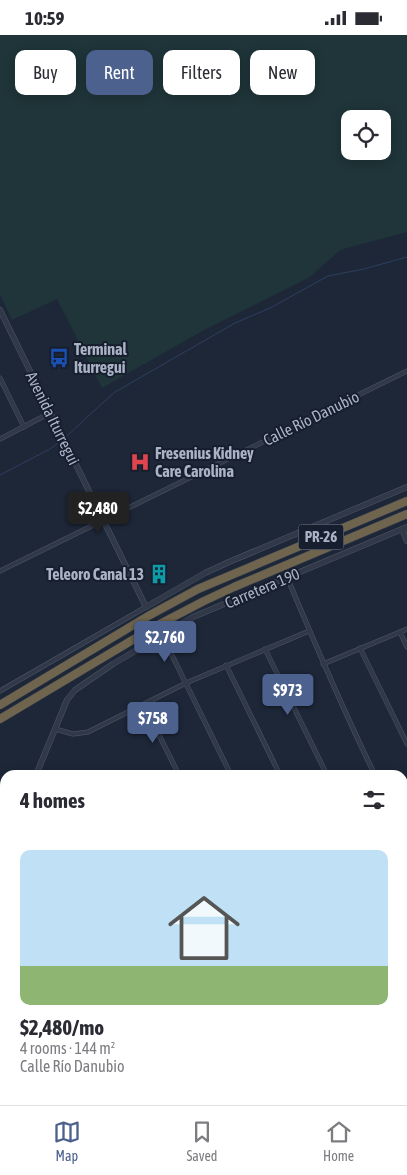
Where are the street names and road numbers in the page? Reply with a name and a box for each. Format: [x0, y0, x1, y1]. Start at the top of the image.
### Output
street label: Avenida Iturregui [22, 368, 83, 468]
street label: Calle Río Danubio [260, 387, 362, 449]
road number: PR-26 [298, 525, 344, 549]
street label: Carretera 190 [222, 564, 302, 612]

